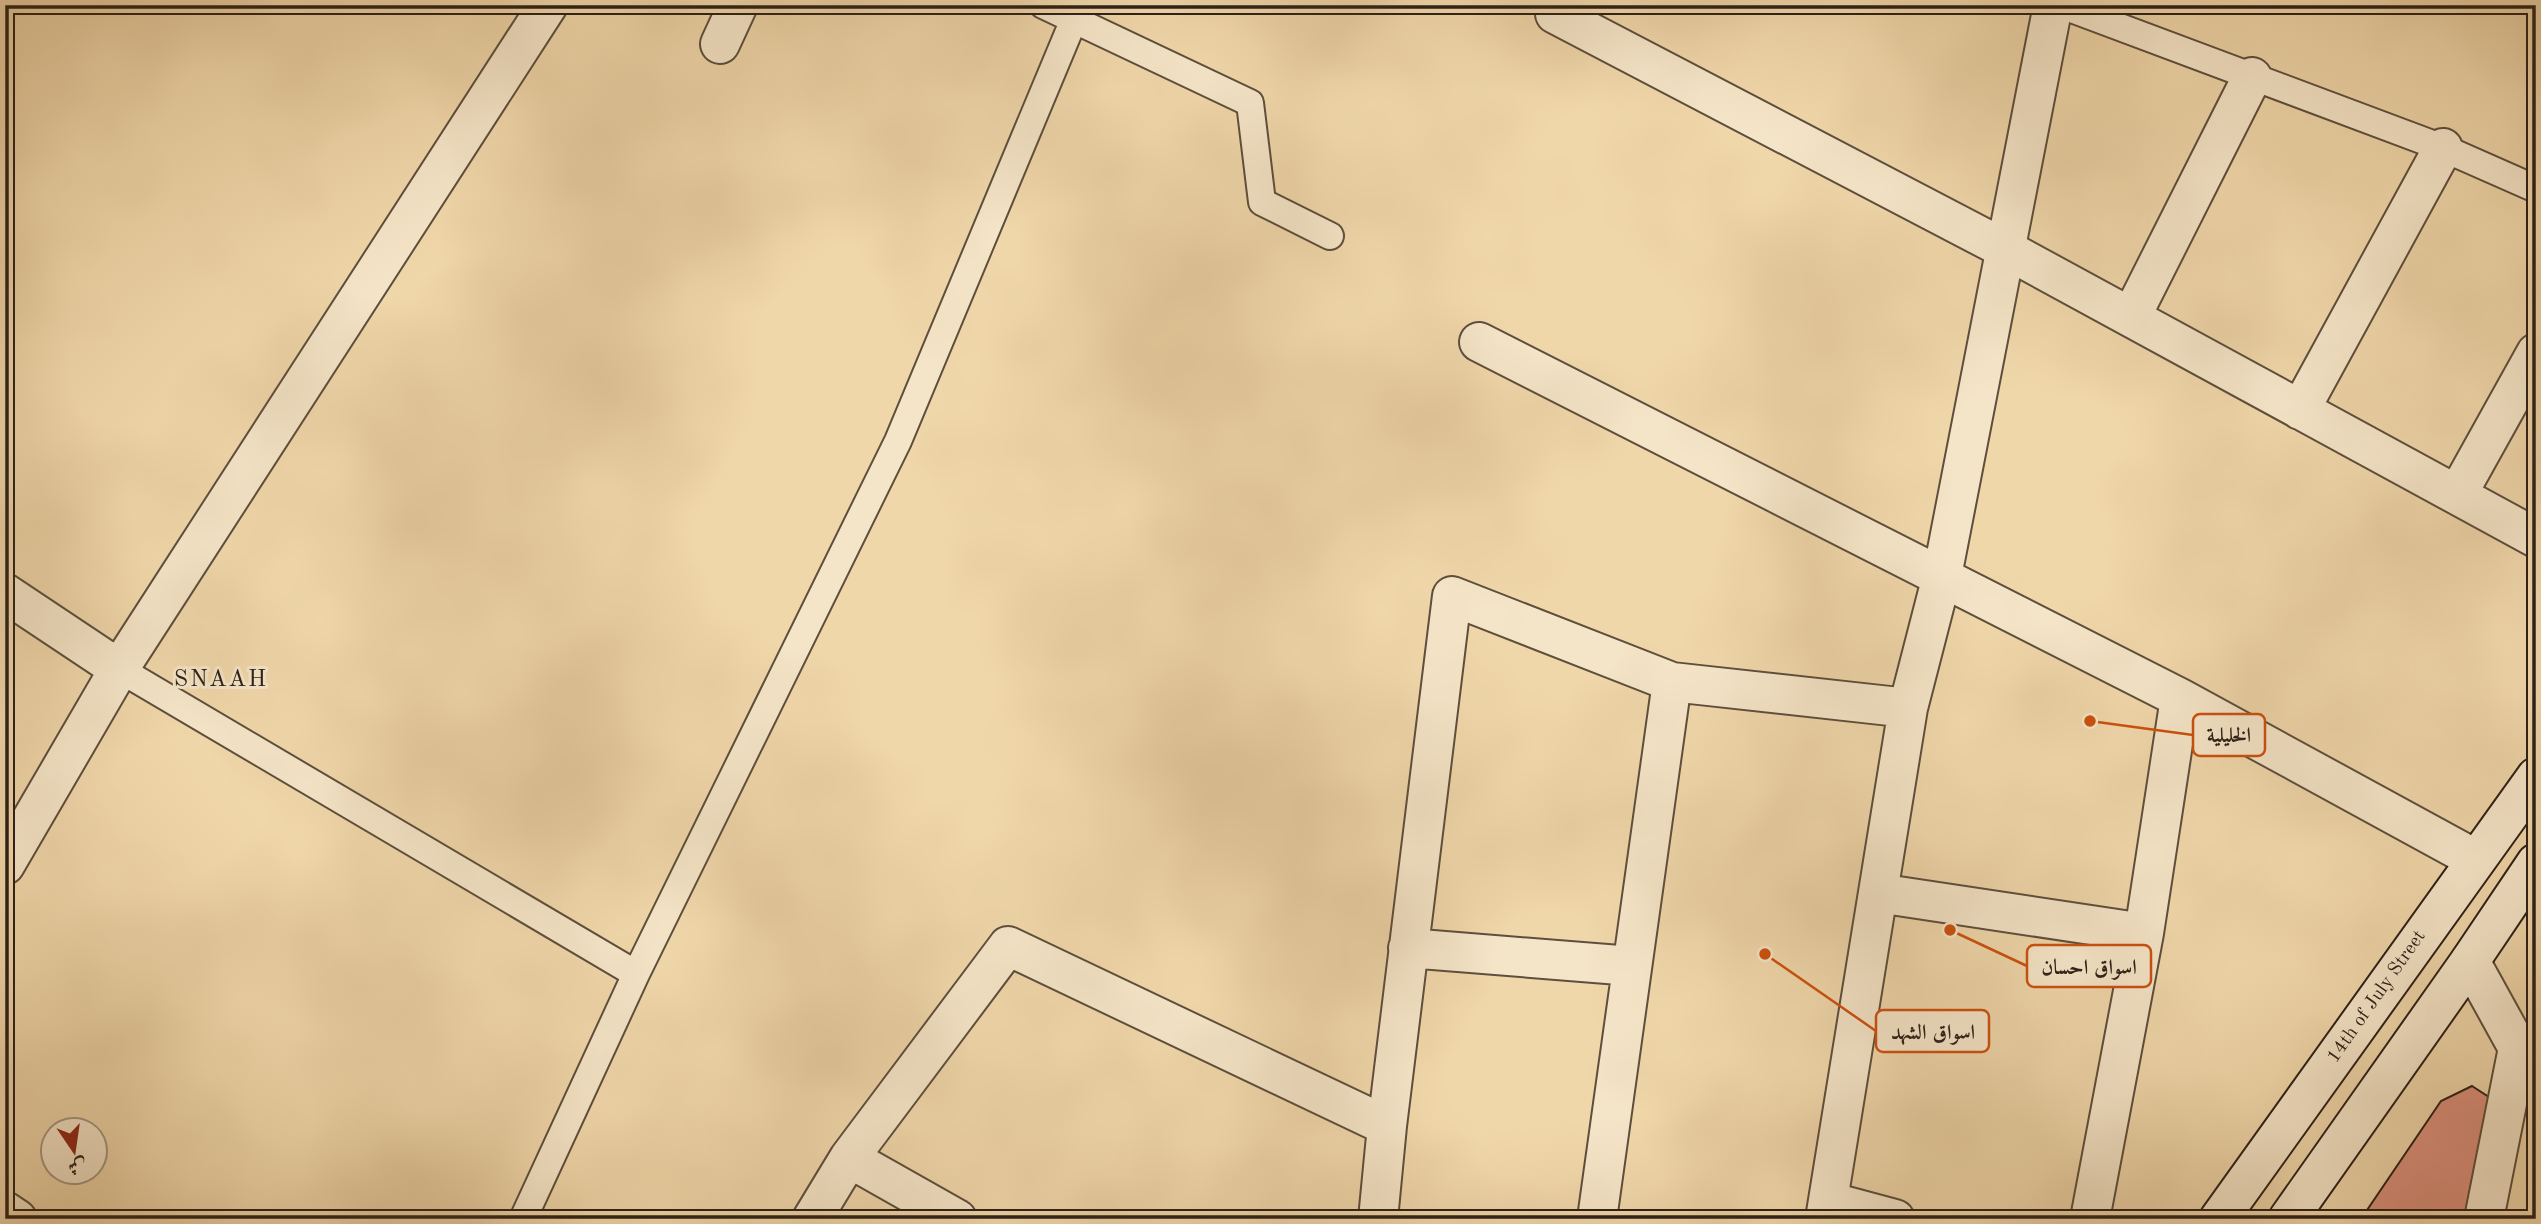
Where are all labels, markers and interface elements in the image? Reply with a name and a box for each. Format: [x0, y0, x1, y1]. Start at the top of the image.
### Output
district label: SNAAH [174, 668, 268, 691]
callout: الخليلية [2193, 714, 2265, 756]
text: الخليلية [2207, 726, 2251, 747]
street label: 14th of July Street [2324, 927, 2430, 1067]
callout: اسواق احسان [2027, 945, 2151, 987]
text: اسواق احسان [2041, 957, 2137, 980]
callout: اسواق الشهد [1876, 1010, 1989, 1052]
text: اسواق الشهد [1891, 1023, 1975, 1046]
north arrow [38, 1116, 108, 1186]
text: ش [66, 1154, 89, 1177]

